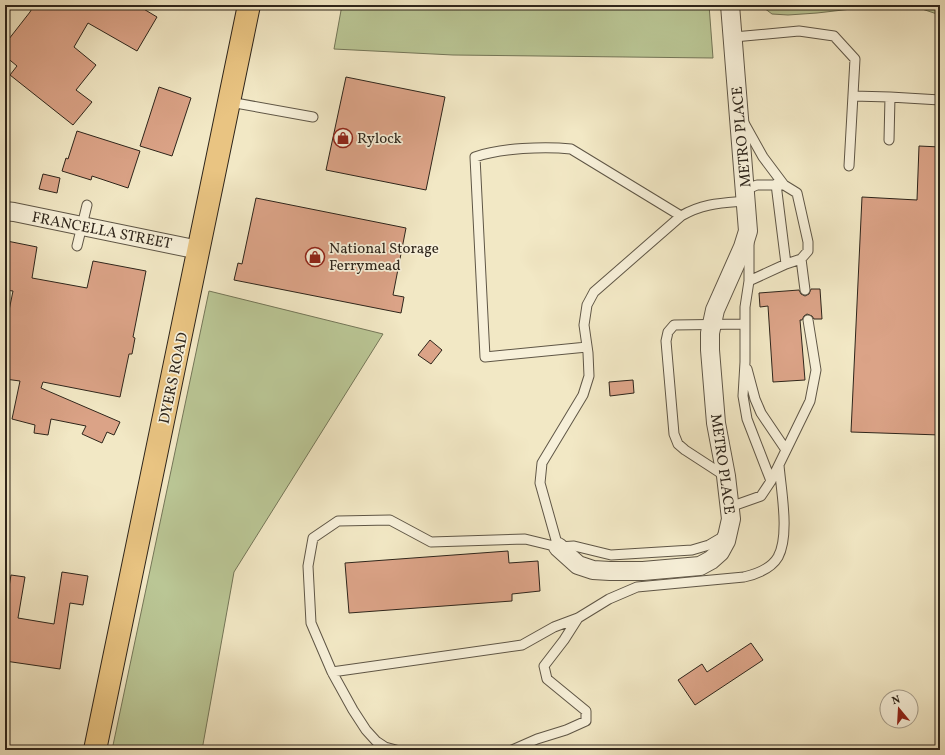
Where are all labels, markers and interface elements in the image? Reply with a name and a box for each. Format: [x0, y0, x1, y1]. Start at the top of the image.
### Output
street label: METRO PLACE [728, 85, 757, 188]
shop icon: Rylock [332, 127, 354, 149]
place label: Rylock [357, 129, 402, 150]
street label: FRANCELLA STREET [30, 208, 174, 255]
place label: National Storage Ferrymead [329, 239, 439, 277]
shop icon: National Storage Ferrymead [304, 246, 326, 268]
street label: DYERS ROAD [155, 331, 194, 426]
street label: METRO PLACE [704, 412, 739, 516]
north arrow [879, 689, 919, 729]
text: N [890, 693, 902, 709]

